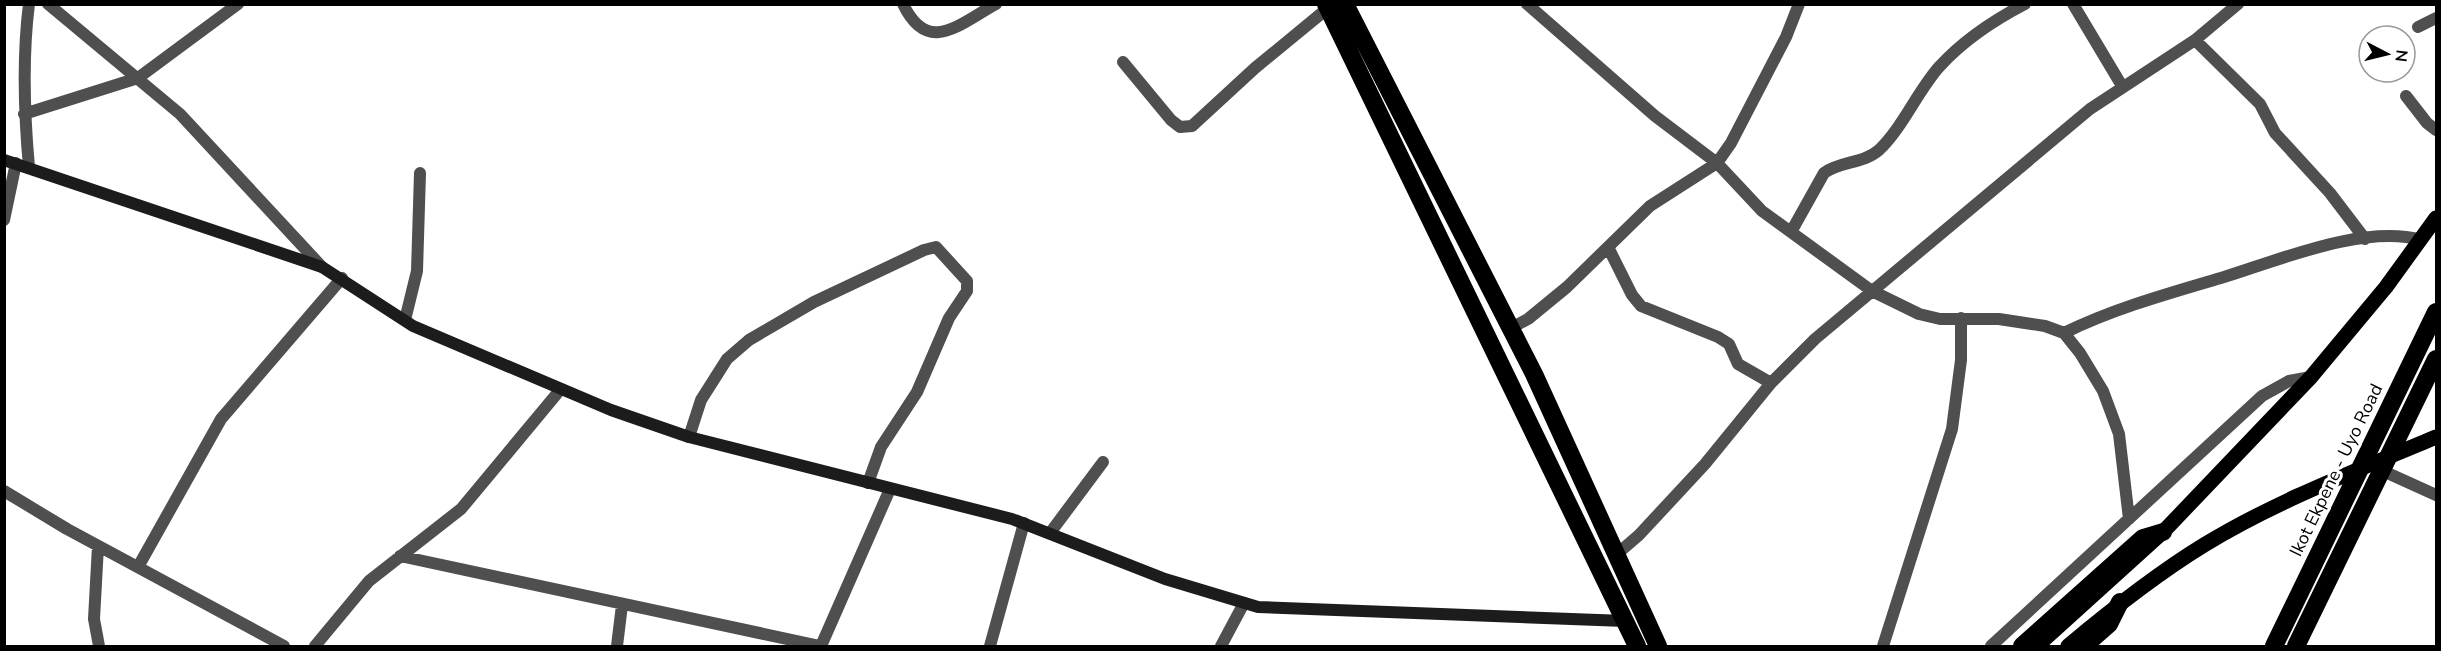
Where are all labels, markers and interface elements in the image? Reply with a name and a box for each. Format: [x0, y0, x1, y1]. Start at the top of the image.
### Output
north arrow [2357, 24, 2417, 84]
text: N [2389, 48, 2413, 63]
street label: Ikot Ekpene - Uyo Road [2284, 380, 2388, 560]

